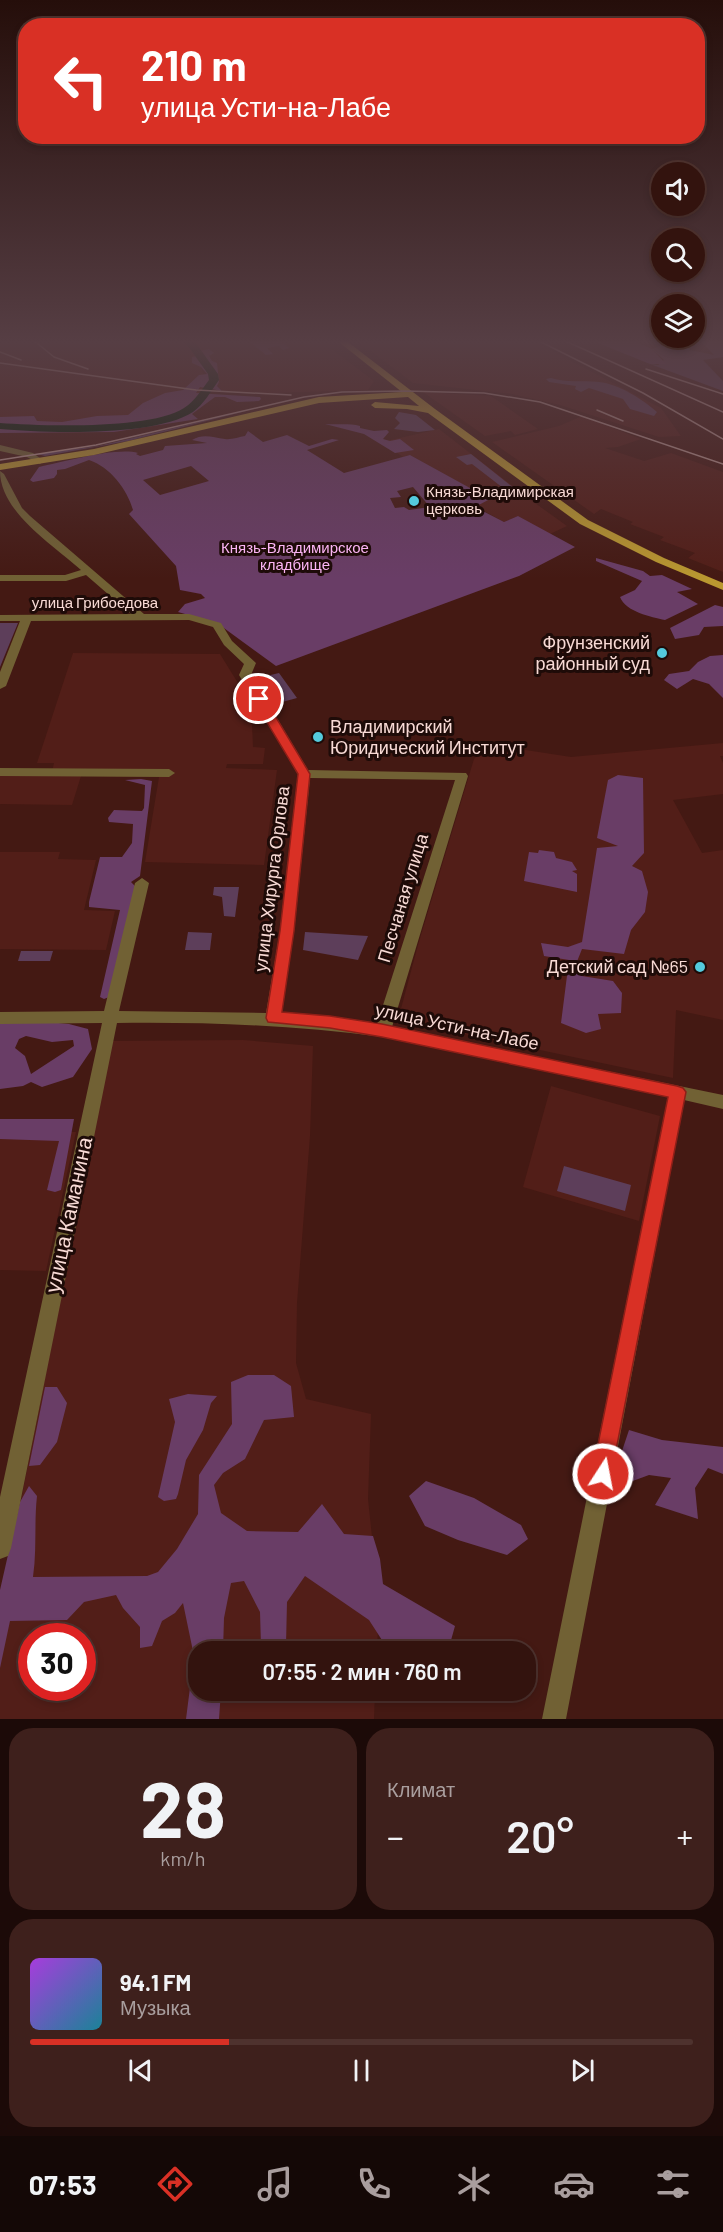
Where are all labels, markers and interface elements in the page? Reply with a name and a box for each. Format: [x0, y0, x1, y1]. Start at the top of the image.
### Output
text: 210 m [141, 39, 247, 89]
icon: left [42, 42, 120, 120]
text: улица Усти-на-Лабе [141, 90, 391, 122]
map controls [651, 162, 705, 348]
button: sound [651, 162, 705, 216]
button: search [651, 228, 705, 282]
button: layers [651, 294, 705, 348]
place label: Князь-Владимирская церковь [426, 482, 574, 517]
marker: Князь-Владимирская церковь [407, 494, 421, 508]
park label: Князь-Владимирское кладбище [221, 538, 369, 573]
street label: улица Грибоедова [32, 593, 159, 611]
place label: Фрунзенский районный суд [536, 631, 650, 674]
marker: Фрунзенский районный суд [655, 646, 669, 660]
pin [233, 673, 284, 724]
icon: arrive [242, 682, 275, 715]
place label: Владимирский Юридический Институт [330, 715, 525, 758]
marker: Владимирский Юридический Институт [311, 730, 325, 744]
street label: улица Хирурга Орлова [249, 784, 293, 973]
street label: Песчаная улица [372, 830, 432, 965]
place label: Детский сад №65 [547, 955, 688, 977]
marker: Детский сад №65 [693, 960, 707, 974]
street label: улица Усти-на-Лабе [373, 998, 541, 1054]
street label: улица Каманина [39, 1134, 96, 1295]
position arrow [571, 1442, 635, 1506]
speed limit sign: 30 [18, 1623, 96, 1701]
text: 07:55 · 2 мин · 760 m [262, 1658, 462, 1684]
text: 28 [140, 1760, 226, 1854]
text: Климат [387, 1777, 455, 1801]
text: 20° [506, 1808, 574, 1862]
text: − [387, 1816, 404, 1856]
text: + [677, 1816, 693, 1856]
text: km/h [160, 1846, 206, 1870]
text: 94.1 FM [120, 1969, 191, 1995]
text: Музыка [120, 1995, 191, 2019]
icon: previous [124, 2054, 157, 2087]
icon: pause [345, 2054, 378, 2087]
icon: next [566, 2054, 599, 2087]
icon: directions [154, 2163, 196, 2205]
icon: music [254, 2163, 296, 2205]
icon: phone [353, 2163, 395, 2205]
icon: climate [453, 2163, 495, 2205]
icon: car [553, 2163, 595, 2205]
icon: filters [652, 2163, 694, 2205]
text: 07:53 [29, 2168, 97, 2200]

